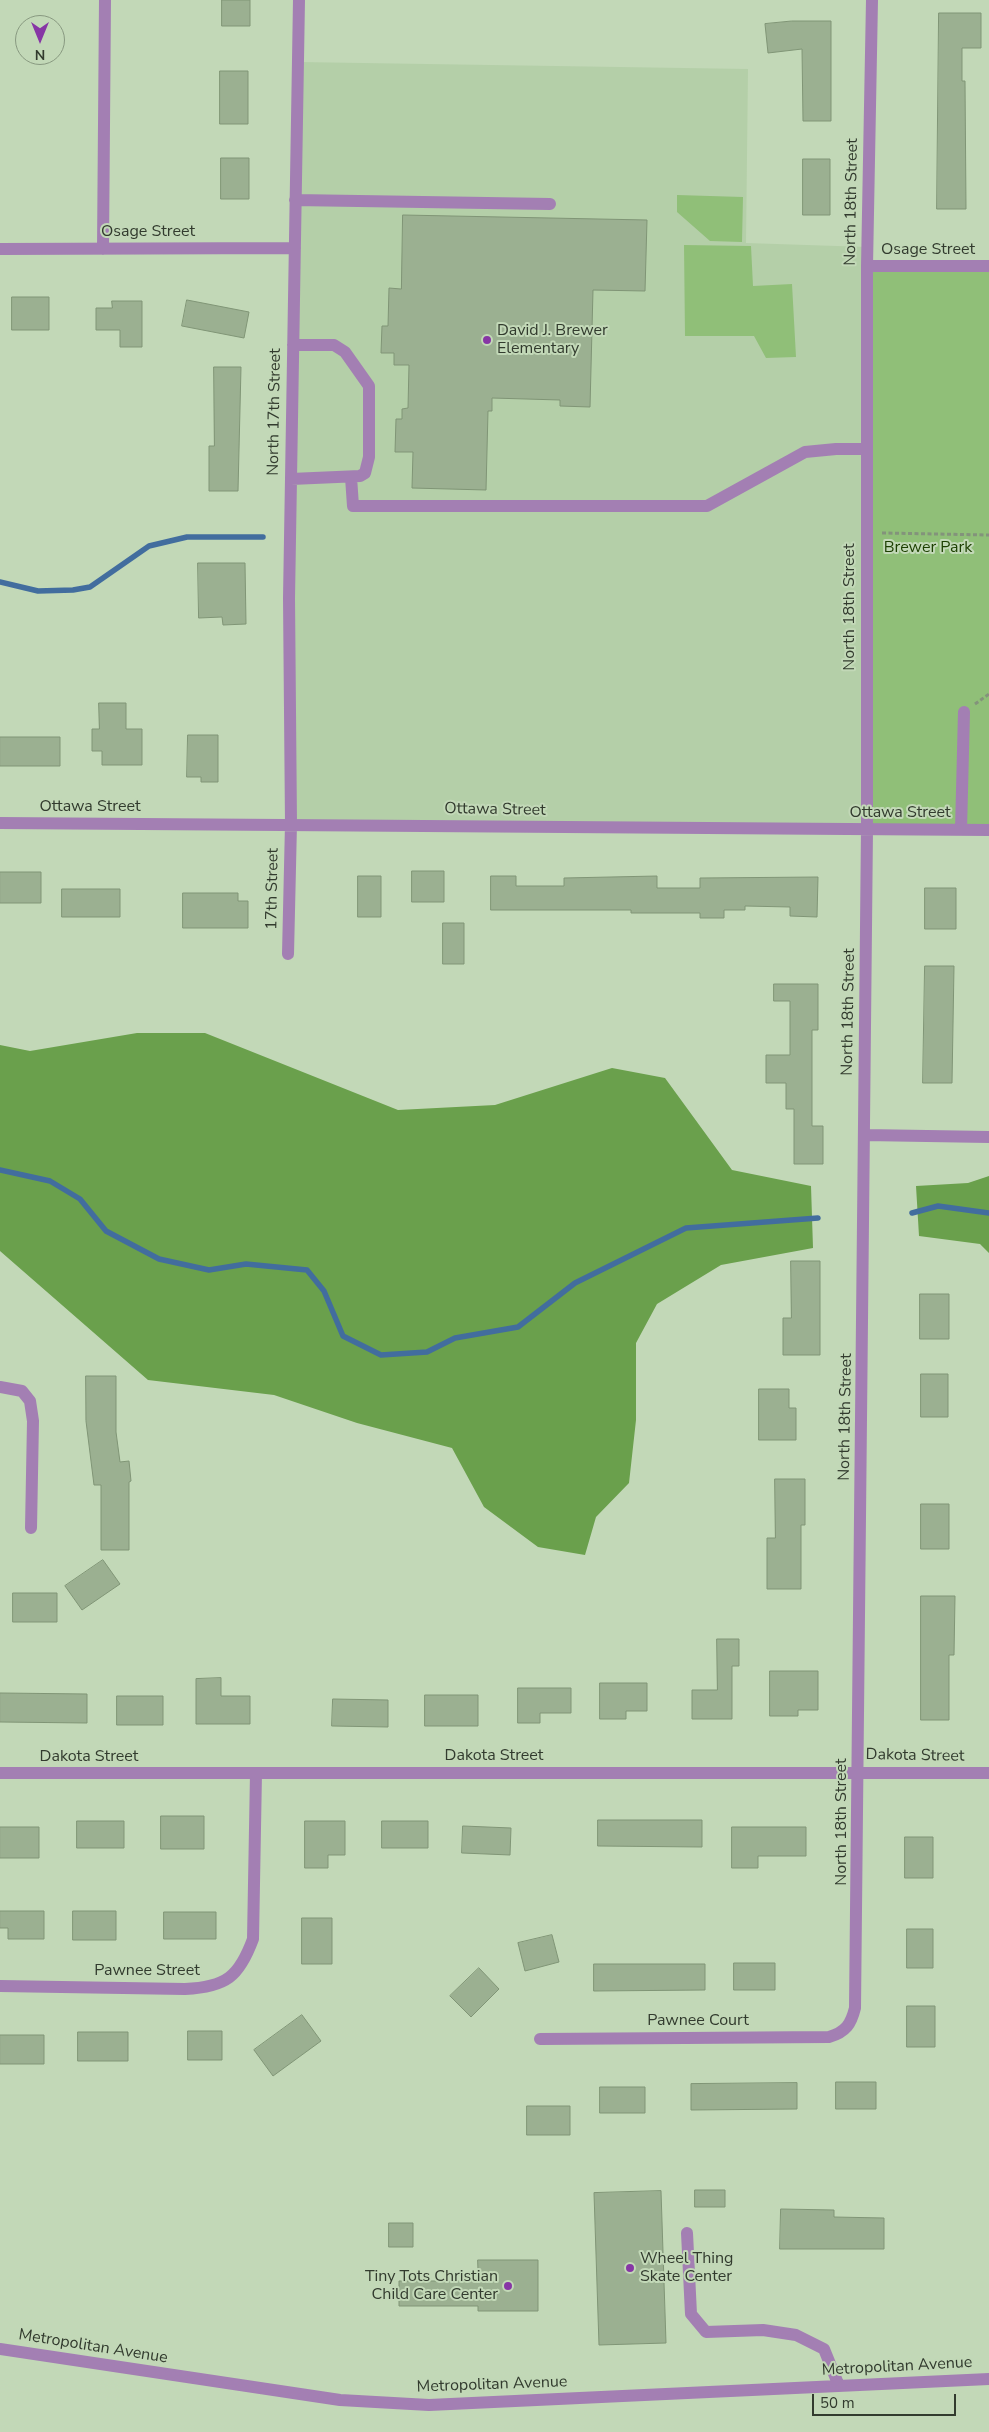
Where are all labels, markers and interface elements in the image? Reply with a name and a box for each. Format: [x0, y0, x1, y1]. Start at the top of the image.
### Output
north arrow [15, 15, 65, 65]
text: N [35, 45, 45, 64]
street label: North 18th Street [841, 138, 863, 266]
street label: Osage Street [101, 222, 195, 242]
street label: Osage Street [881, 240, 975, 260]
place label: David J. Brewer Elementary [497, 321, 608, 359]
marker: David J. Brewer Elementary [481, 334, 493, 346]
street label: North 17th Street [264, 348, 286, 476]
park label: Brewer Park [884, 538, 972, 558]
street label: North 18th Street [840, 543, 860, 671]
street label: Ottawa Street [39, 797, 141, 817]
street label: Ottawa Street [444, 800, 546, 820]
street label: Ottawa Street [849, 803, 951, 823]
street label: 17th Street [263, 848, 283, 930]
street label: North 18th Street [838, 948, 860, 1076]
street label: North 18th Street [835, 1353, 857, 1481]
street label: Dakota Street [445, 1746, 543, 1766]
street label: Dakota Street [865, 1746, 965, 1766]
street label: Dakota Street [40, 1747, 138, 1767]
street label: North 18th Street [832, 1758, 852, 1886]
street label: Pawnee Street [94, 1961, 200, 1981]
street label: Pawnee Court [647, 2011, 749, 2031]
place label: Wheel Thing Skate Center [640, 2249, 733, 2287]
marker: Wheel Thing Skate Center [624, 2262, 636, 2274]
place label: Tiny Tots Christian Child Care Center [365, 2267, 498, 2305]
marker: Tiny Tots Christian Child Care Center [502, 2280, 514, 2292]
street label: Metropolitan Avenue [17, 2326, 169, 2368]
street label: Metropolitan Avenue [821, 2353, 973, 2381]
street label: Metropolitan Avenue [416, 2373, 568, 2397]
scale bar [814, 2384, 958, 2416]
text: 50 m [820, 2393, 855, 2413]

